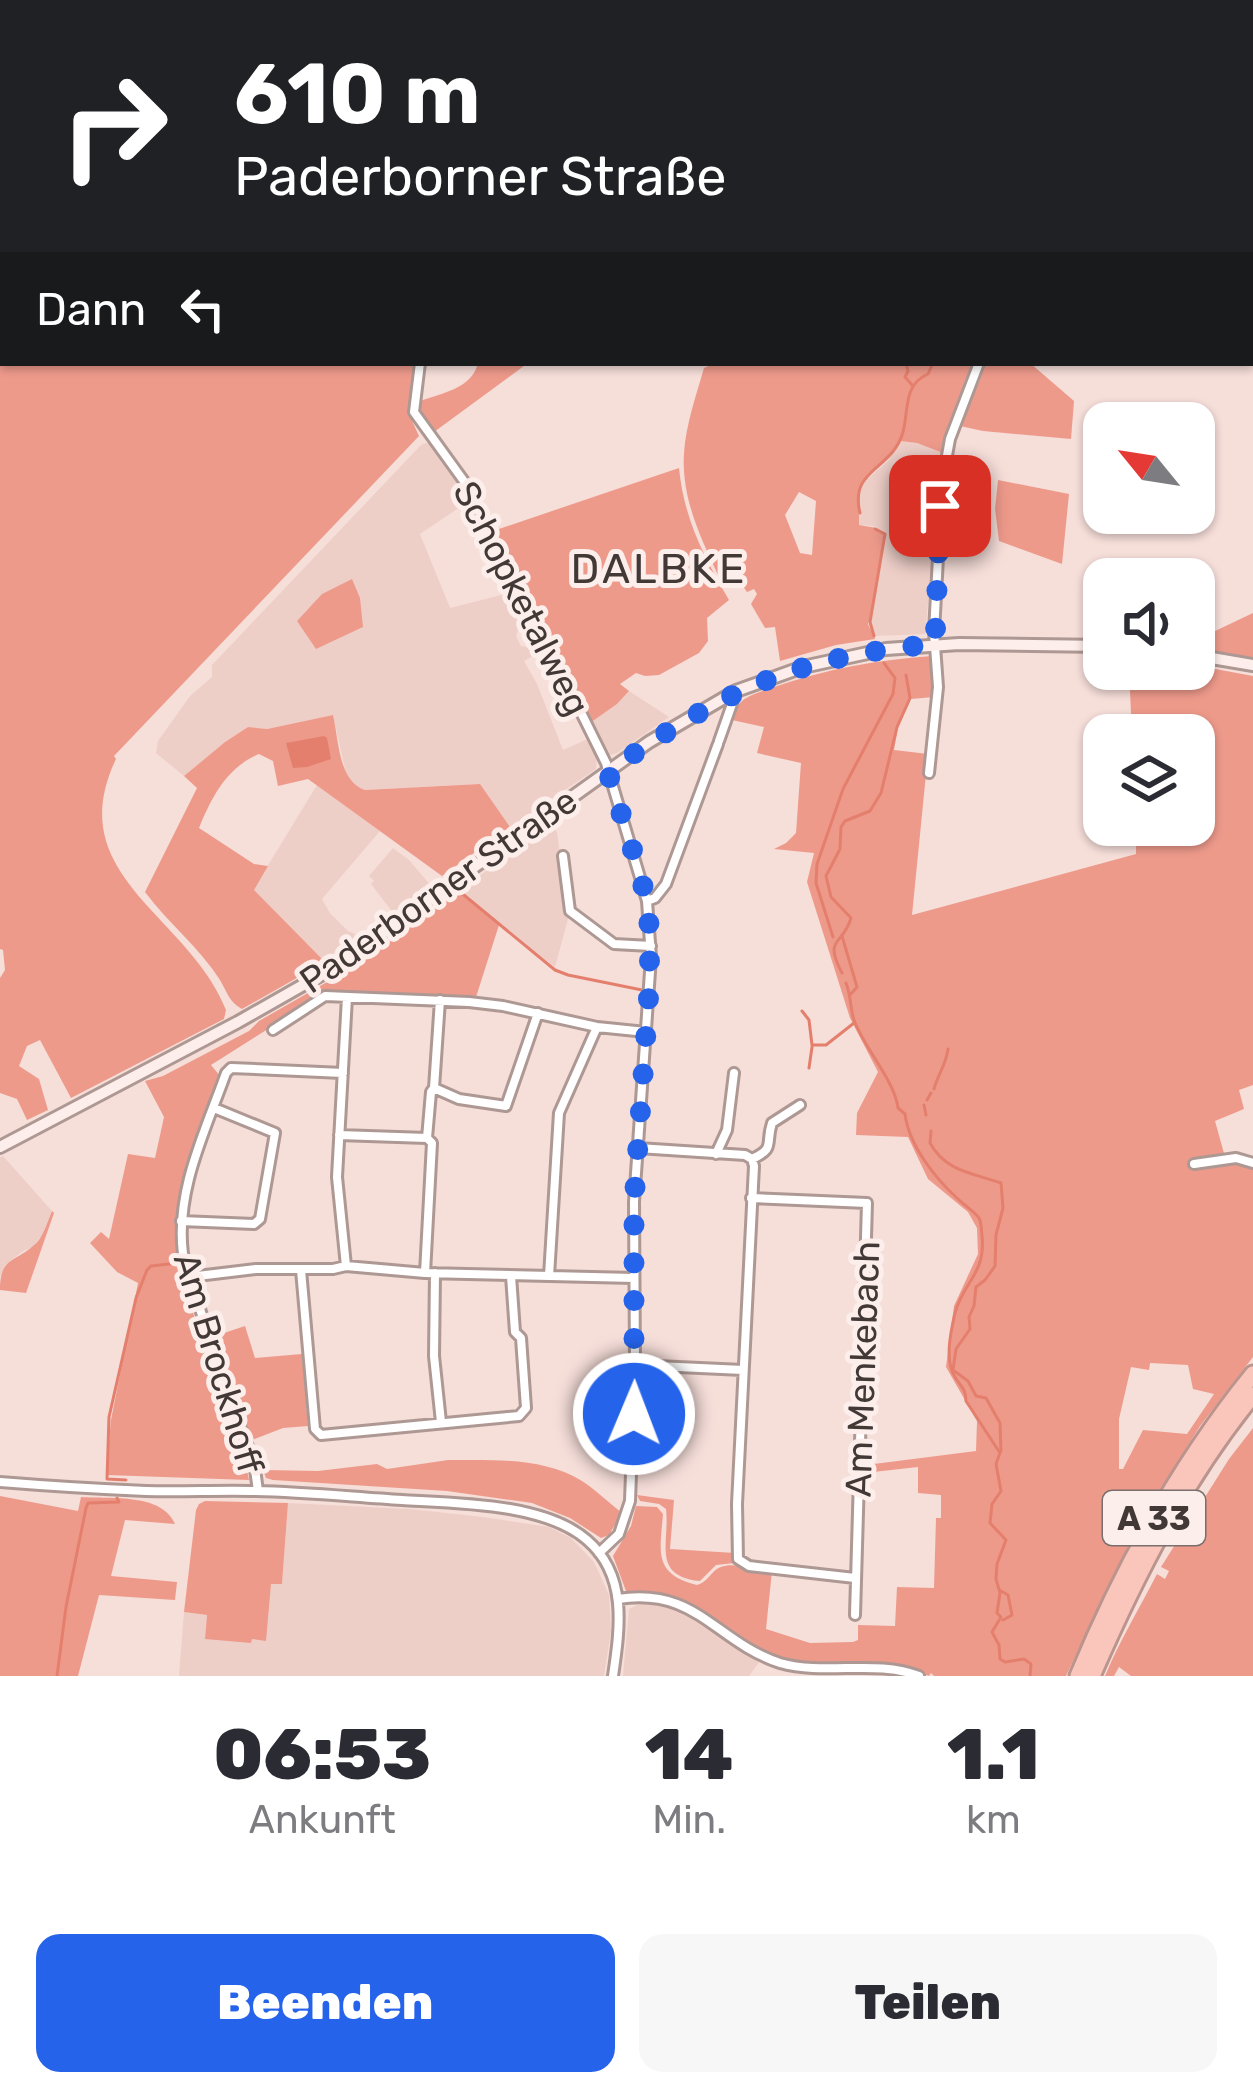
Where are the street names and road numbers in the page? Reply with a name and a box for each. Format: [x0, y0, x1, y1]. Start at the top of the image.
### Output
street label: Schopketalweg [444, 474, 599, 722]
street label: Paderborner Straße [291, 779, 585, 1002]
street label: Am Menkebach [837, 1240, 888, 1498]
street label: Am Brockhoff [165, 1248, 273, 1479]
road number: A 33 [1103, 1491, 1205, 1545]

